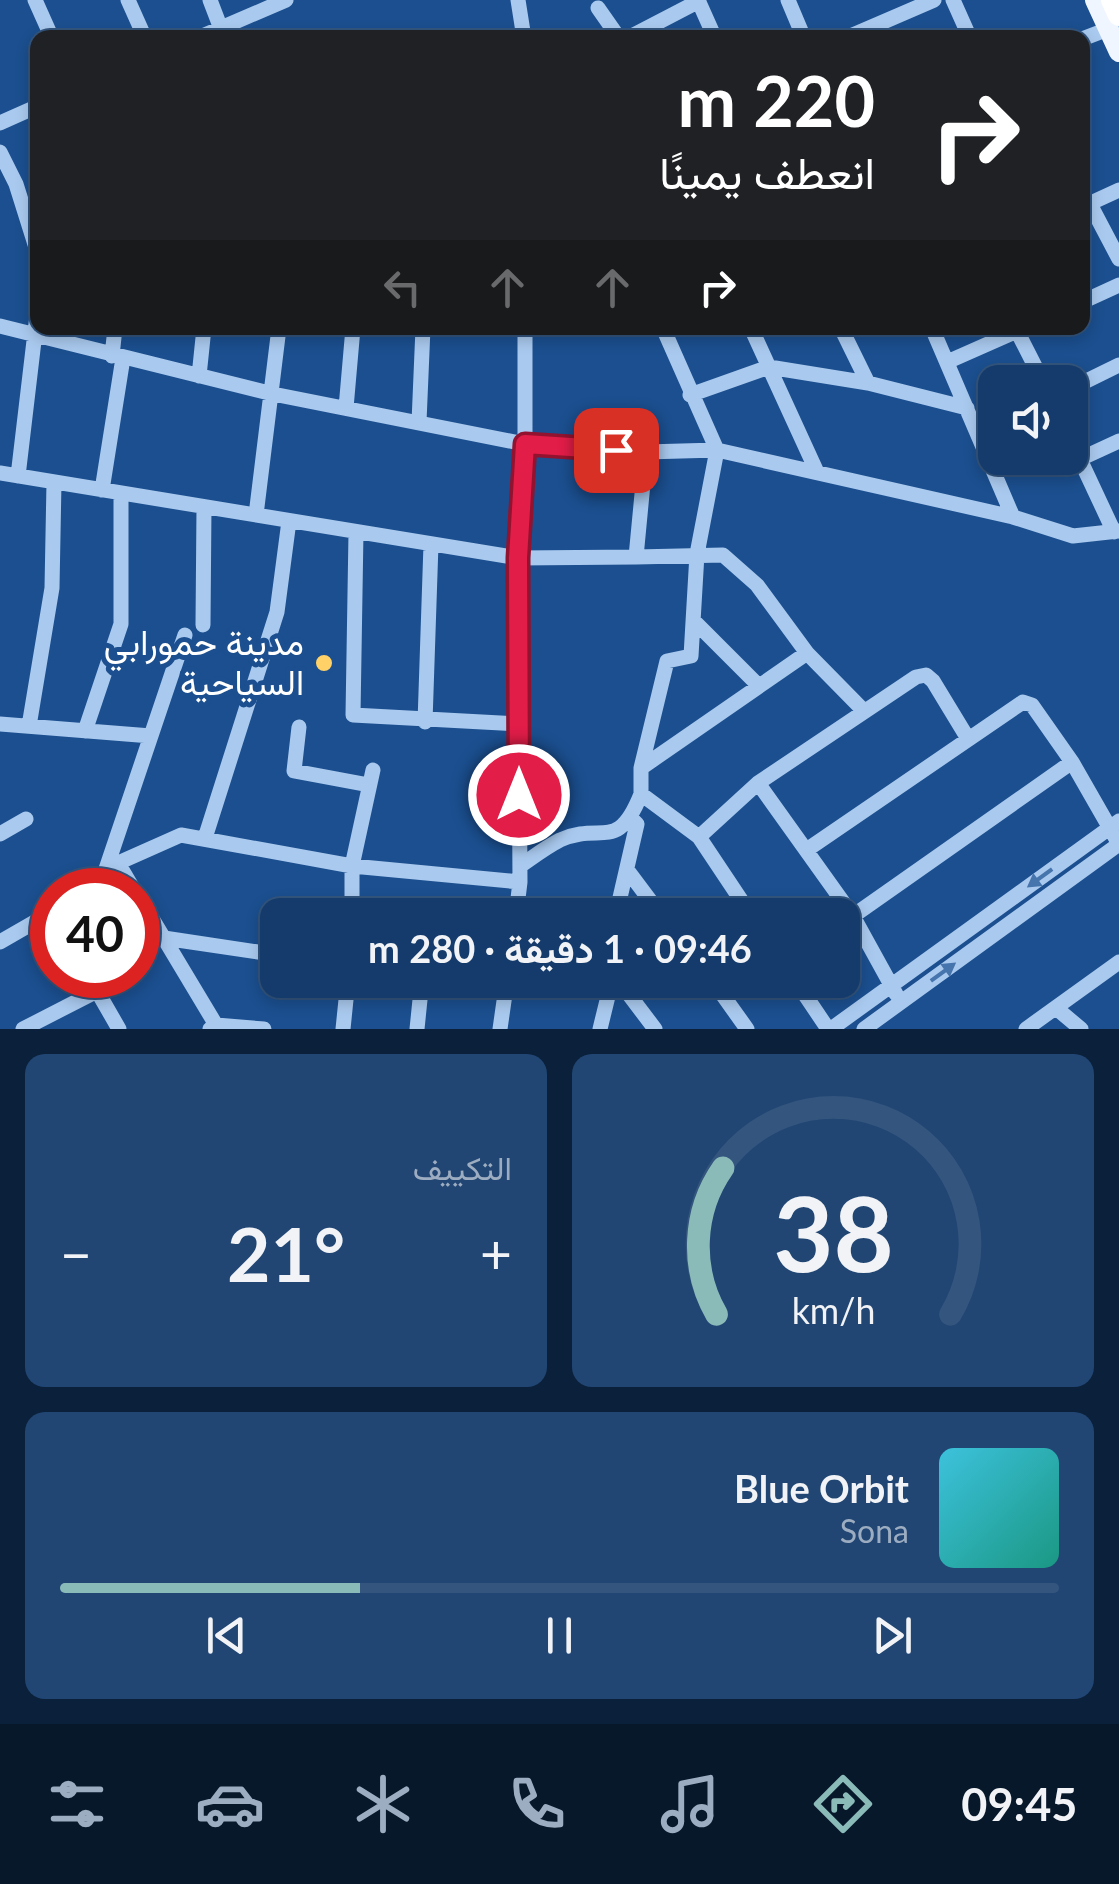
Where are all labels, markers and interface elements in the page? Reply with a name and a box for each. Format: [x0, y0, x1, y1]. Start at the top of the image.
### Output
text: 220 m [678, 58, 875, 142]
icon: right [910, 70, 1040, 200]
text: انعطف يمينًا [659, 145, 875, 199]
icon: left [375, 260, 430, 315]
icon: ahead [480, 260, 535, 315]
icon: ahead [585, 260, 640, 315]
icon: right [690, 260, 745, 315]
map controls [978, 365, 1088, 475]
button: sound [978, 365, 1088, 475]
pin [574, 408, 659, 493]
icon: arrive [589, 423, 644, 478]
place label: مدينة حمورابي السياحية [104, 620, 304, 703]
marker: مدينة حمورابي السياحية [313, 652, 335, 674]
position arrow [467, 743, 571, 847]
one-way arrow [1027, 867, 1053, 887]
speed limit sign: 40 [30, 868, 160, 998]
text: 09:46 · 1 دقيقة · 280 m [368, 925, 752, 971]
one-way arrow [930, 962, 956, 982]
text: التكييف [413, 1148, 512, 1187]
text: 38 [773, 1169, 893, 1294]
text: 21° [227, 1208, 345, 1298]
text: − [60, 1220, 92, 1286]
text: + [480, 1220, 512, 1286]
text: km/h [791, 1289, 875, 1332]
text: Blue Orbit [734, 1465, 909, 1511]
text: Sona [840, 1511, 909, 1550]
icon: previous [199, 1608, 254, 1663]
icon: pause [532, 1608, 587, 1663]
icon: next [865, 1608, 920, 1663]
icon: filters [42, 1769, 112, 1839]
icon: car [195, 1769, 265, 1839]
icon: climate [348, 1769, 418, 1839]
icon: phone [502, 1769, 572, 1839]
icon: music [655, 1769, 725, 1839]
icon: directions [808, 1769, 878, 1839]
text: 09:45 [961, 1777, 1077, 1831]

